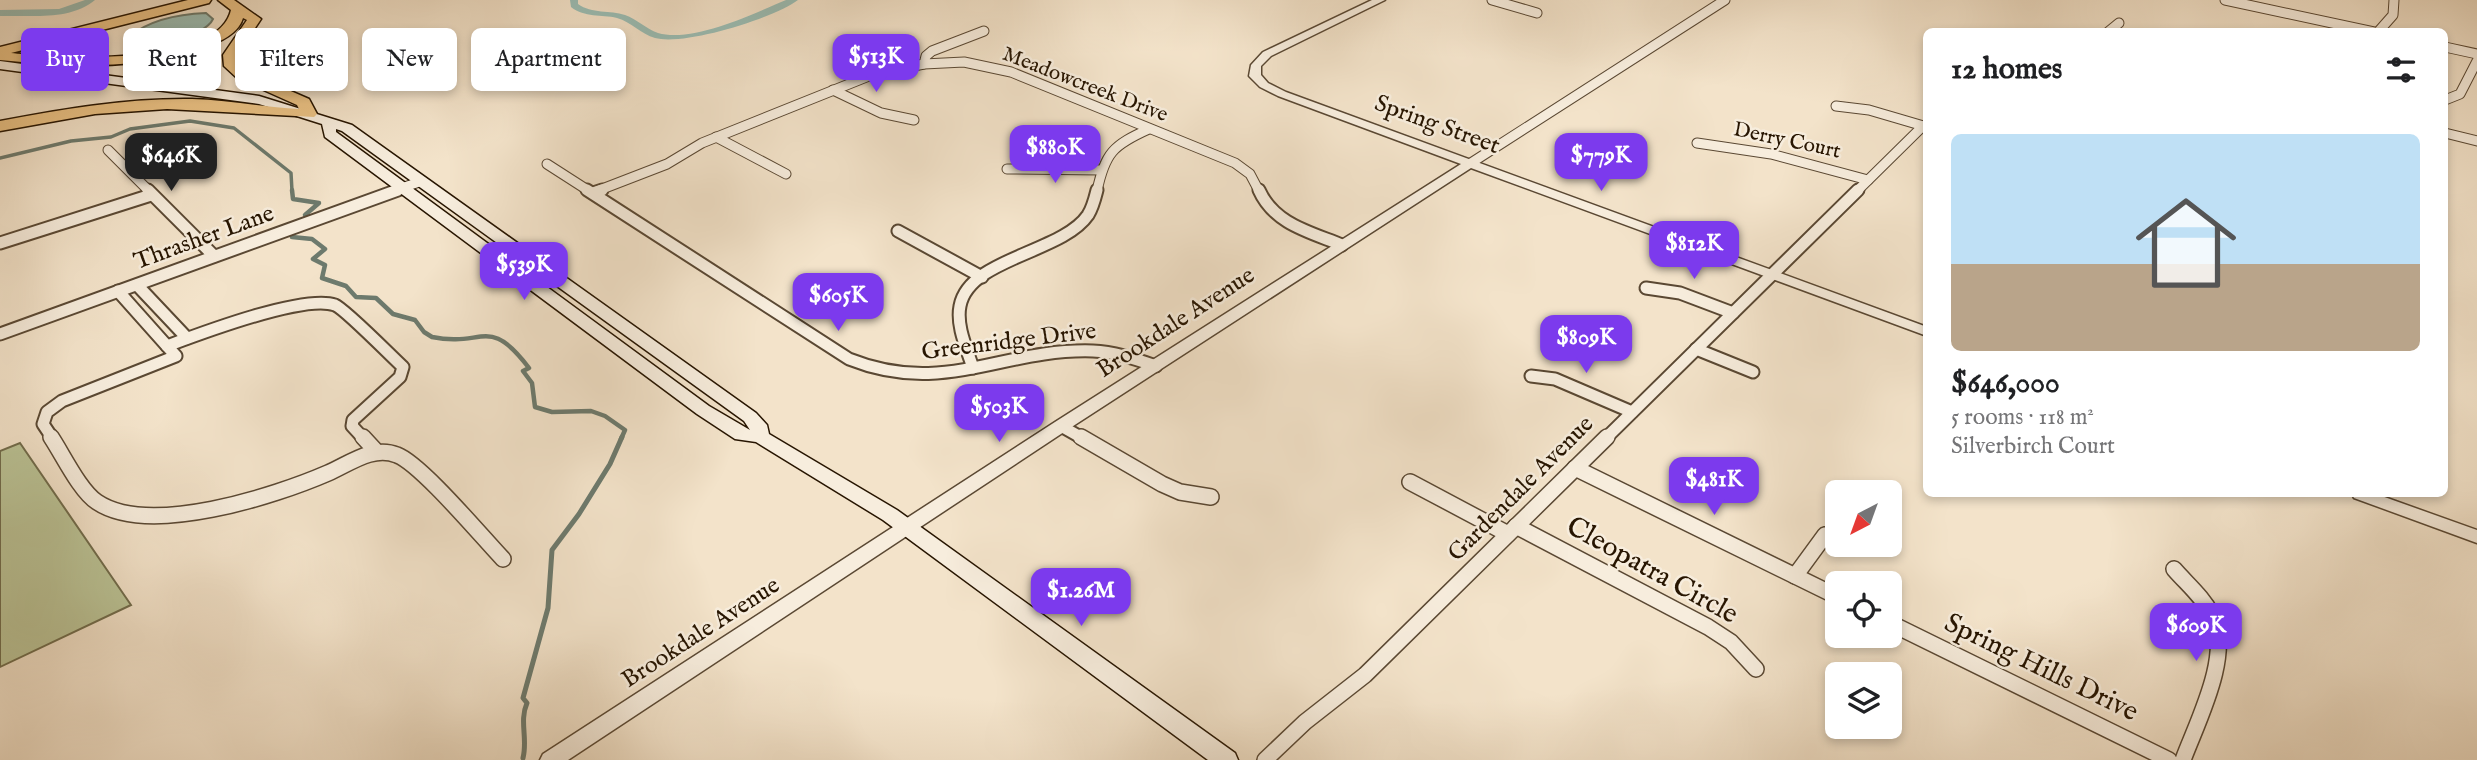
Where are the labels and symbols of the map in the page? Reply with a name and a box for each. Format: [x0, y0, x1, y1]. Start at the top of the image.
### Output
pin: $513K [827, 34, 925, 94]
street label: Meadowcreek Drive [998, 41, 1172, 129]
street label: Spring Street [1370, 88, 1504, 162]
street label: Derry Court [1731, 116, 1843, 166]
pin: $880K [1006, 125, 1104, 185]
pin: $646K [122, 134, 220, 193]
pin: $779K [1552, 134, 1650, 193]
street label: Thrasher Lane [130, 198, 278, 278]
pin: $812K [1645, 222, 1743, 281]
pin: $539K [475, 243, 573, 302]
street label: Brookdale Avenue [1091, 260, 1261, 386]
pin: $605K [789, 274, 887, 333]
street label: Greenridge Drive [920, 316, 1098, 368]
pin: $809K [1537, 316, 1635, 375]
pin: $503K [950, 384, 1048, 444]
street label: Gardendale Avenue [1441, 409, 1601, 569]
pin: $481K [1665, 458, 1763, 517]
north arrow [1825, 480, 1902, 556]
street label: Cleopatra Circle [1560, 509, 1744, 633]
pin: $1.26M [1024, 568, 1138, 628]
street label: Brookdale Avenue [616, 570, 786, 696]
pin: $609K [2147, 604, 2245, 663]
street label: Spring Hills Drive [1938, 606, 2144, 730]

